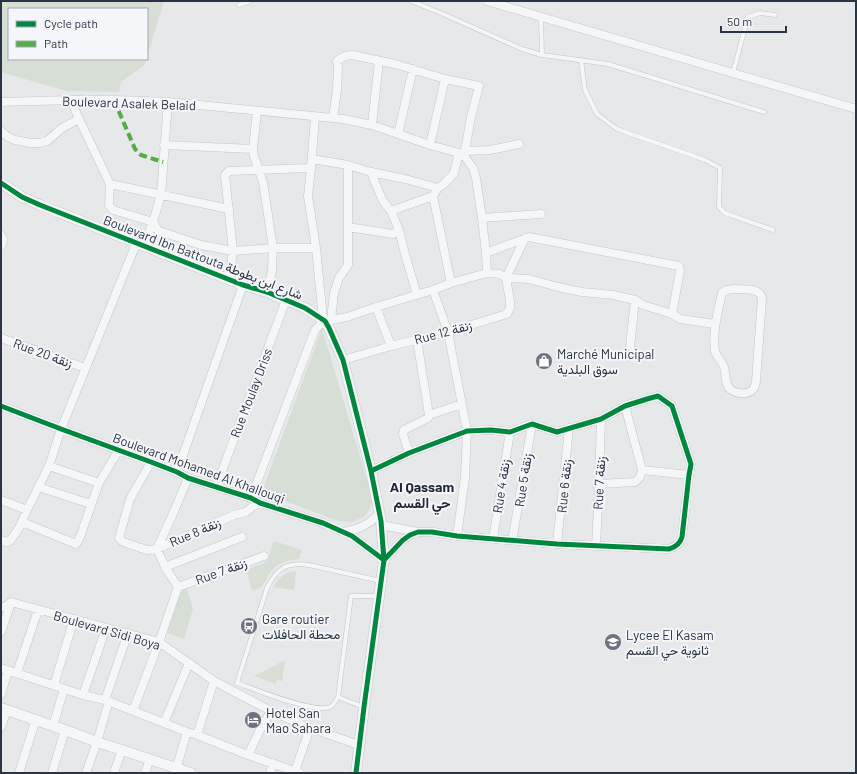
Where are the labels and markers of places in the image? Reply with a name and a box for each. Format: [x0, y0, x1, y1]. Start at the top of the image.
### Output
place label: Marché Municipal سوق البلدية [557, 346, 654, 378]
shop icon: Marché Municipal سوق البلدية [534, 351, 554, 371]
place label: Gare routier محطة الحافلات [262, 611, 340, 642]
bus stop icon: Gare routier محطة الحافلات [239, 616, 259, 636]
place label: Lycee El Kasam ثانوية حي القسم [626, 627, 714, 661]
school or university icon: Lycee El Kasam ثانوية حي القسم [603, 632, 623, 652]
place label: Hotel San Mao Sahara [266, 705, 331, 736]
hotel icon: Hotel San Mao Sahara [243, 710, 263, 730]

